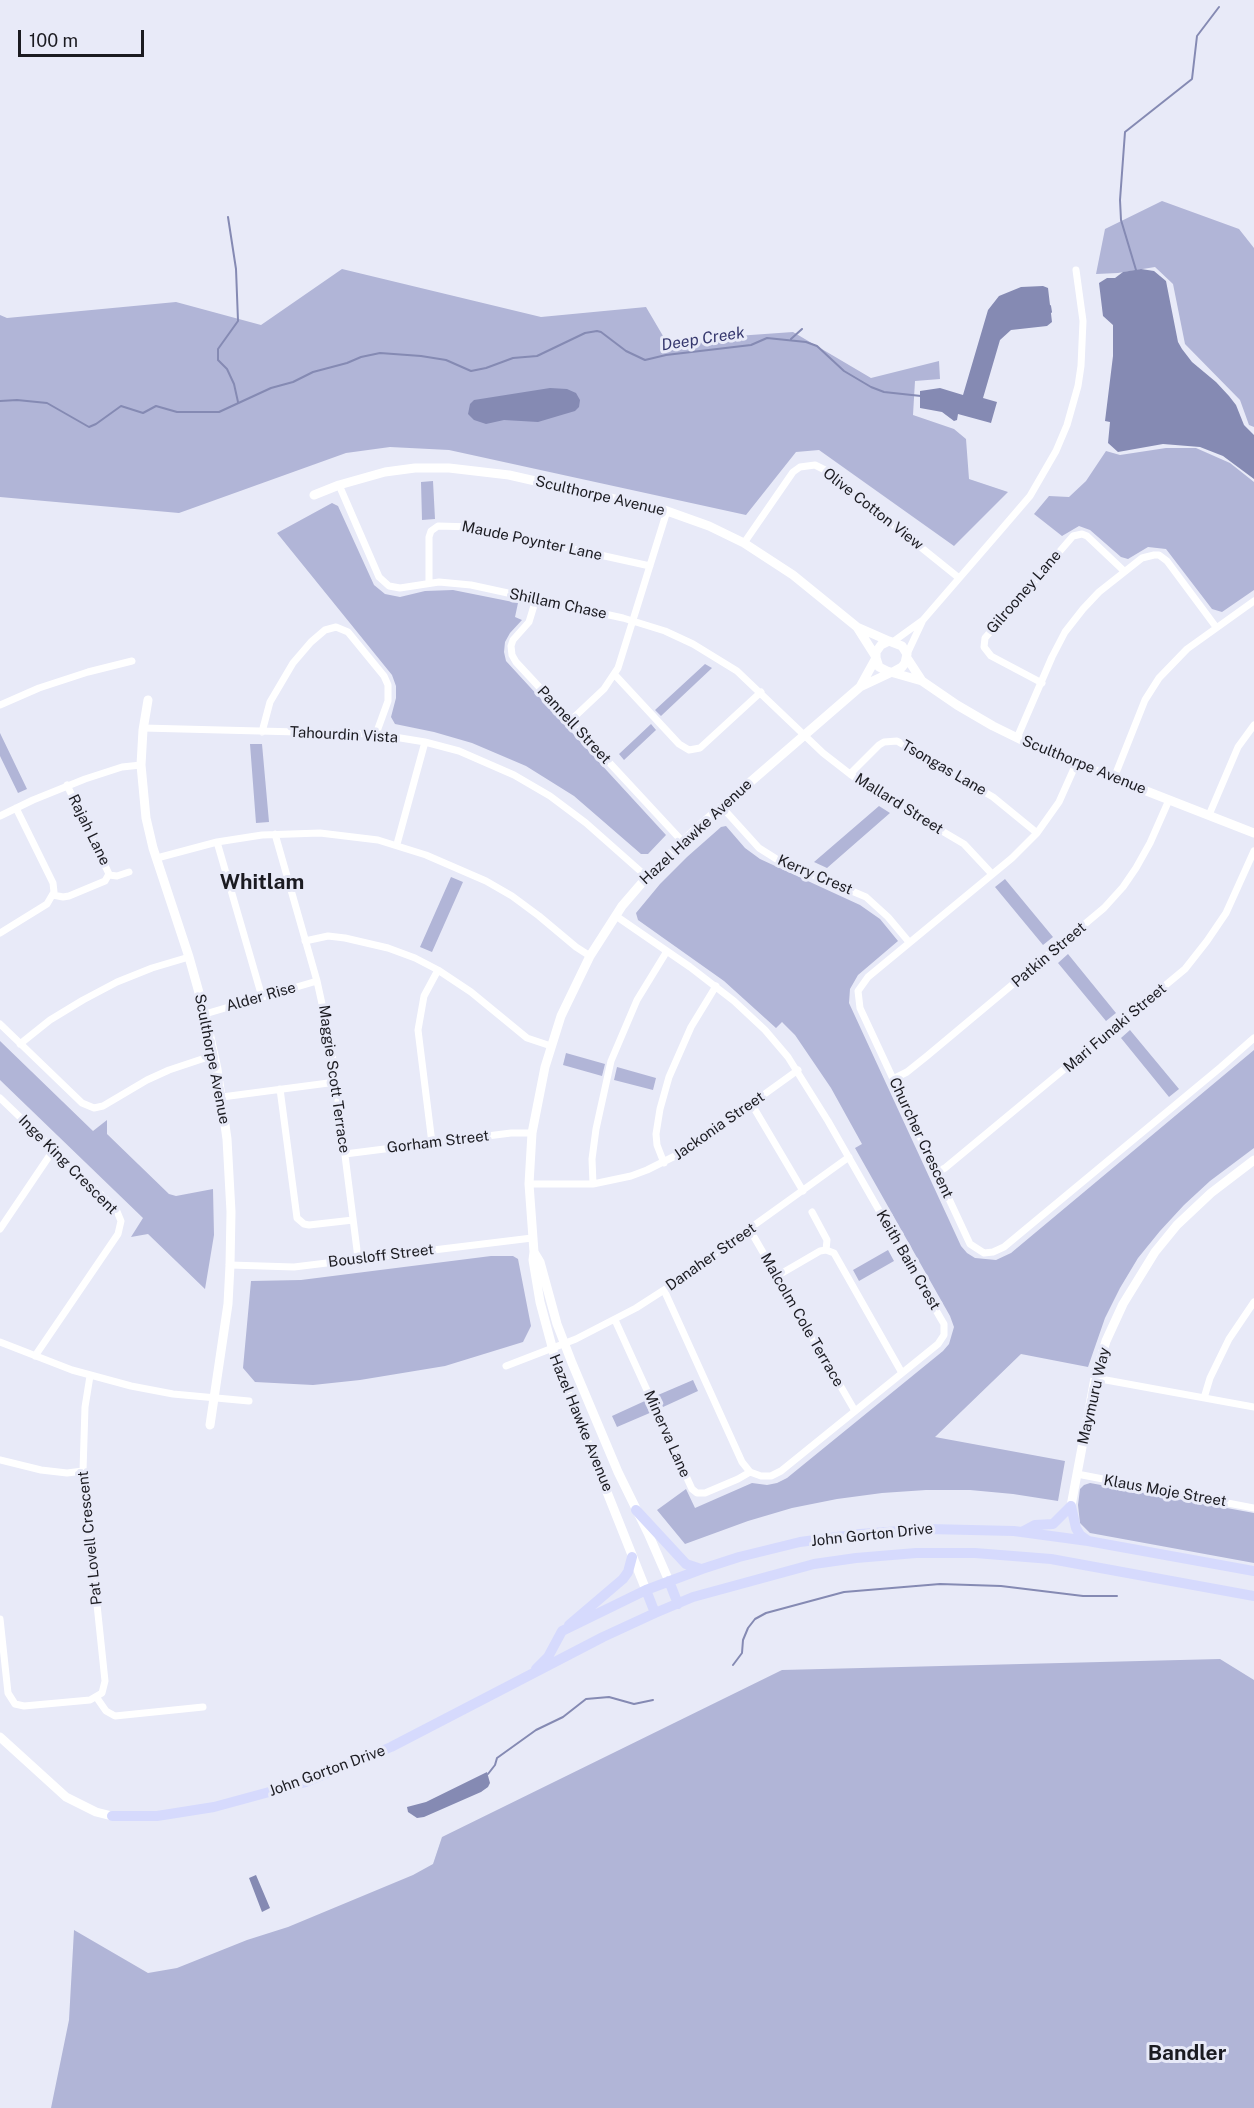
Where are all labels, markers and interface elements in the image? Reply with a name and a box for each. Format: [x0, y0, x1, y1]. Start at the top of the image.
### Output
scale bar [21, 18, 147, 56]
text: 100 m [29, 30, 78, 51]
water label: Deep Creek [660, 323, 746, 355]
street label: Olive Cotton View [819, 464, 927, 554]
street label: Sculthorpe Avenue [533, 472, 667, 520]
street label: Maude Poynter Lane [460, 517, 604, 565]
street label: Gilrooney Lane [983, 547, 1065, 637]
street label: Shillam Chase [507, 585, 609, 623]
street label: Pannell Street [533, 682, 615, 768]
street label: Tahourdin Vista [289, 723, 399, 747]
street label: Sculthorpe Avenue [1019, 732, 1149, 798]
street label: Tsongas Lane [898, 736, 990, 800]
street label: Mallard Street [852, 770, 946, 838]
street label: Hazel Hawke Avenue [636, 775, 756, 889]
street label: Rajah Lane [64, 792, 114, 868]
street label: Kerry Crest [775, 851, 855, 899]
district label: Whitlam [220, 870, 304, 896]
street label: Patkin Street [1008, 919, 1090, 991]
street label: Alder Rise [224, 978, 298, 1016]
street label: Mari Funaki Street [1060, 980, 1170, 1076]
street label: Sculthorpe Avenue [191, 992, 233, 1126]
street label: Maggie Scott Terrace [315, 1004, 353, 1154]
street label: Churcher Crescent [885, 1075, 957, 1201]
street label: Jackonia Street [670, 1088, 768, 1164]
street label: Inge King Crescent [15, 1112, 121, 1218]
street label: Gorham Street [386, 1127, 490, 1157]
street label: Keith Bain Crest [872, 1207, 944, 1313]
street label: Danaher Street [662, 1219, 760, 1295]
street label: Bousloff Street [327, 1241, 435, 1271]
street label: Malcolm Cole Terrace [756, 1250, 848, 1390]
street label: Maymuru Way [1074, 1346, 1114, 1446]
street label: Hazel Hawke Avenue [545, 1352, 617, 1494]
street label: Minerva Lane [640, 1388, 694, 1480]
street label: Pat Lovell Crescent [74, 1470, 106, 1606]
street label: Klaus Moje Street [1102, 1471, 1228, 1511]
street label: John Gorton Drive [810, 1520, 934, 1550]
street label: John Gorton Drive [266, 1742, 388, 1800]
district label: Bandler [1148, 2041, 1226, 2067]

